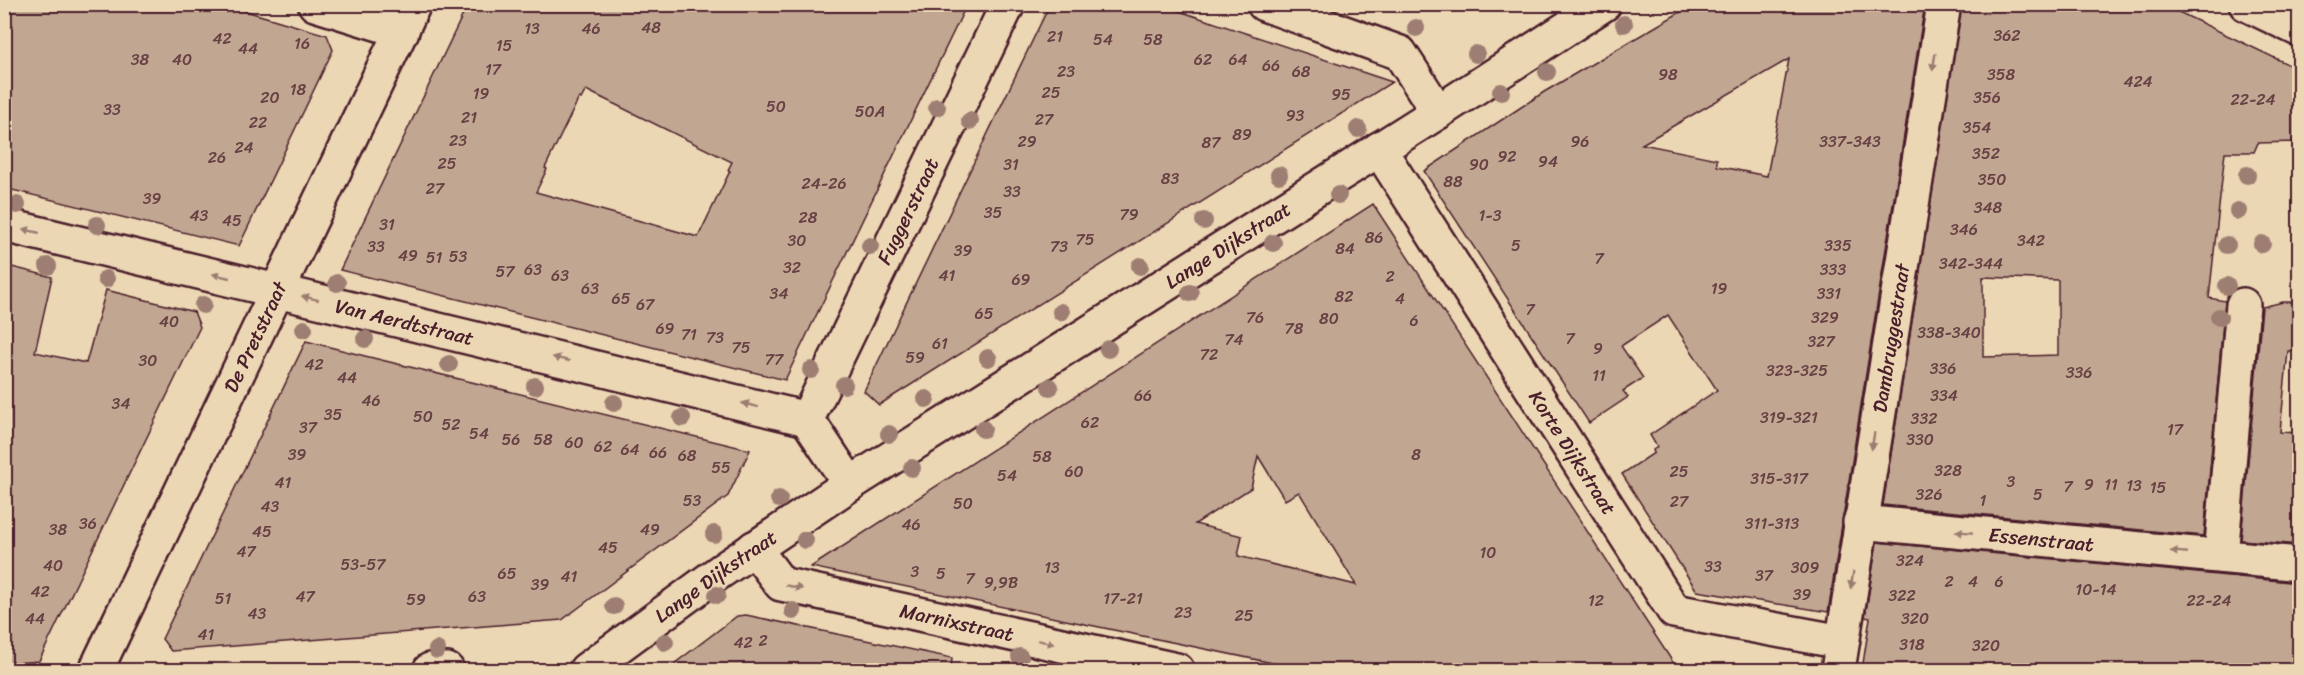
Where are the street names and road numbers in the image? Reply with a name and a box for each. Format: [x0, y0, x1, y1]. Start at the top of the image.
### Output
street label: Fuggerstraat [867, 152, 949, 271]
street label: Lange Dijkstraat [1158, 192, 1298, 299]
street label: Dambruggestraat [1862, 260, 1921, 415]
street label: De Pretstraat [214, 275, 297, 399]
street label: Van Aerdtstraat [331, 289, 478, 356]
street label: Korte Dijkstraat [1519, 383, 1626, 523]
street label: Essenstraat [1987, 517, 2096, 562]
street label: Lange Dijkstraat [647, 521, 785, 632]
street label: Marnixstraat [896, 593, 1017, 652]

